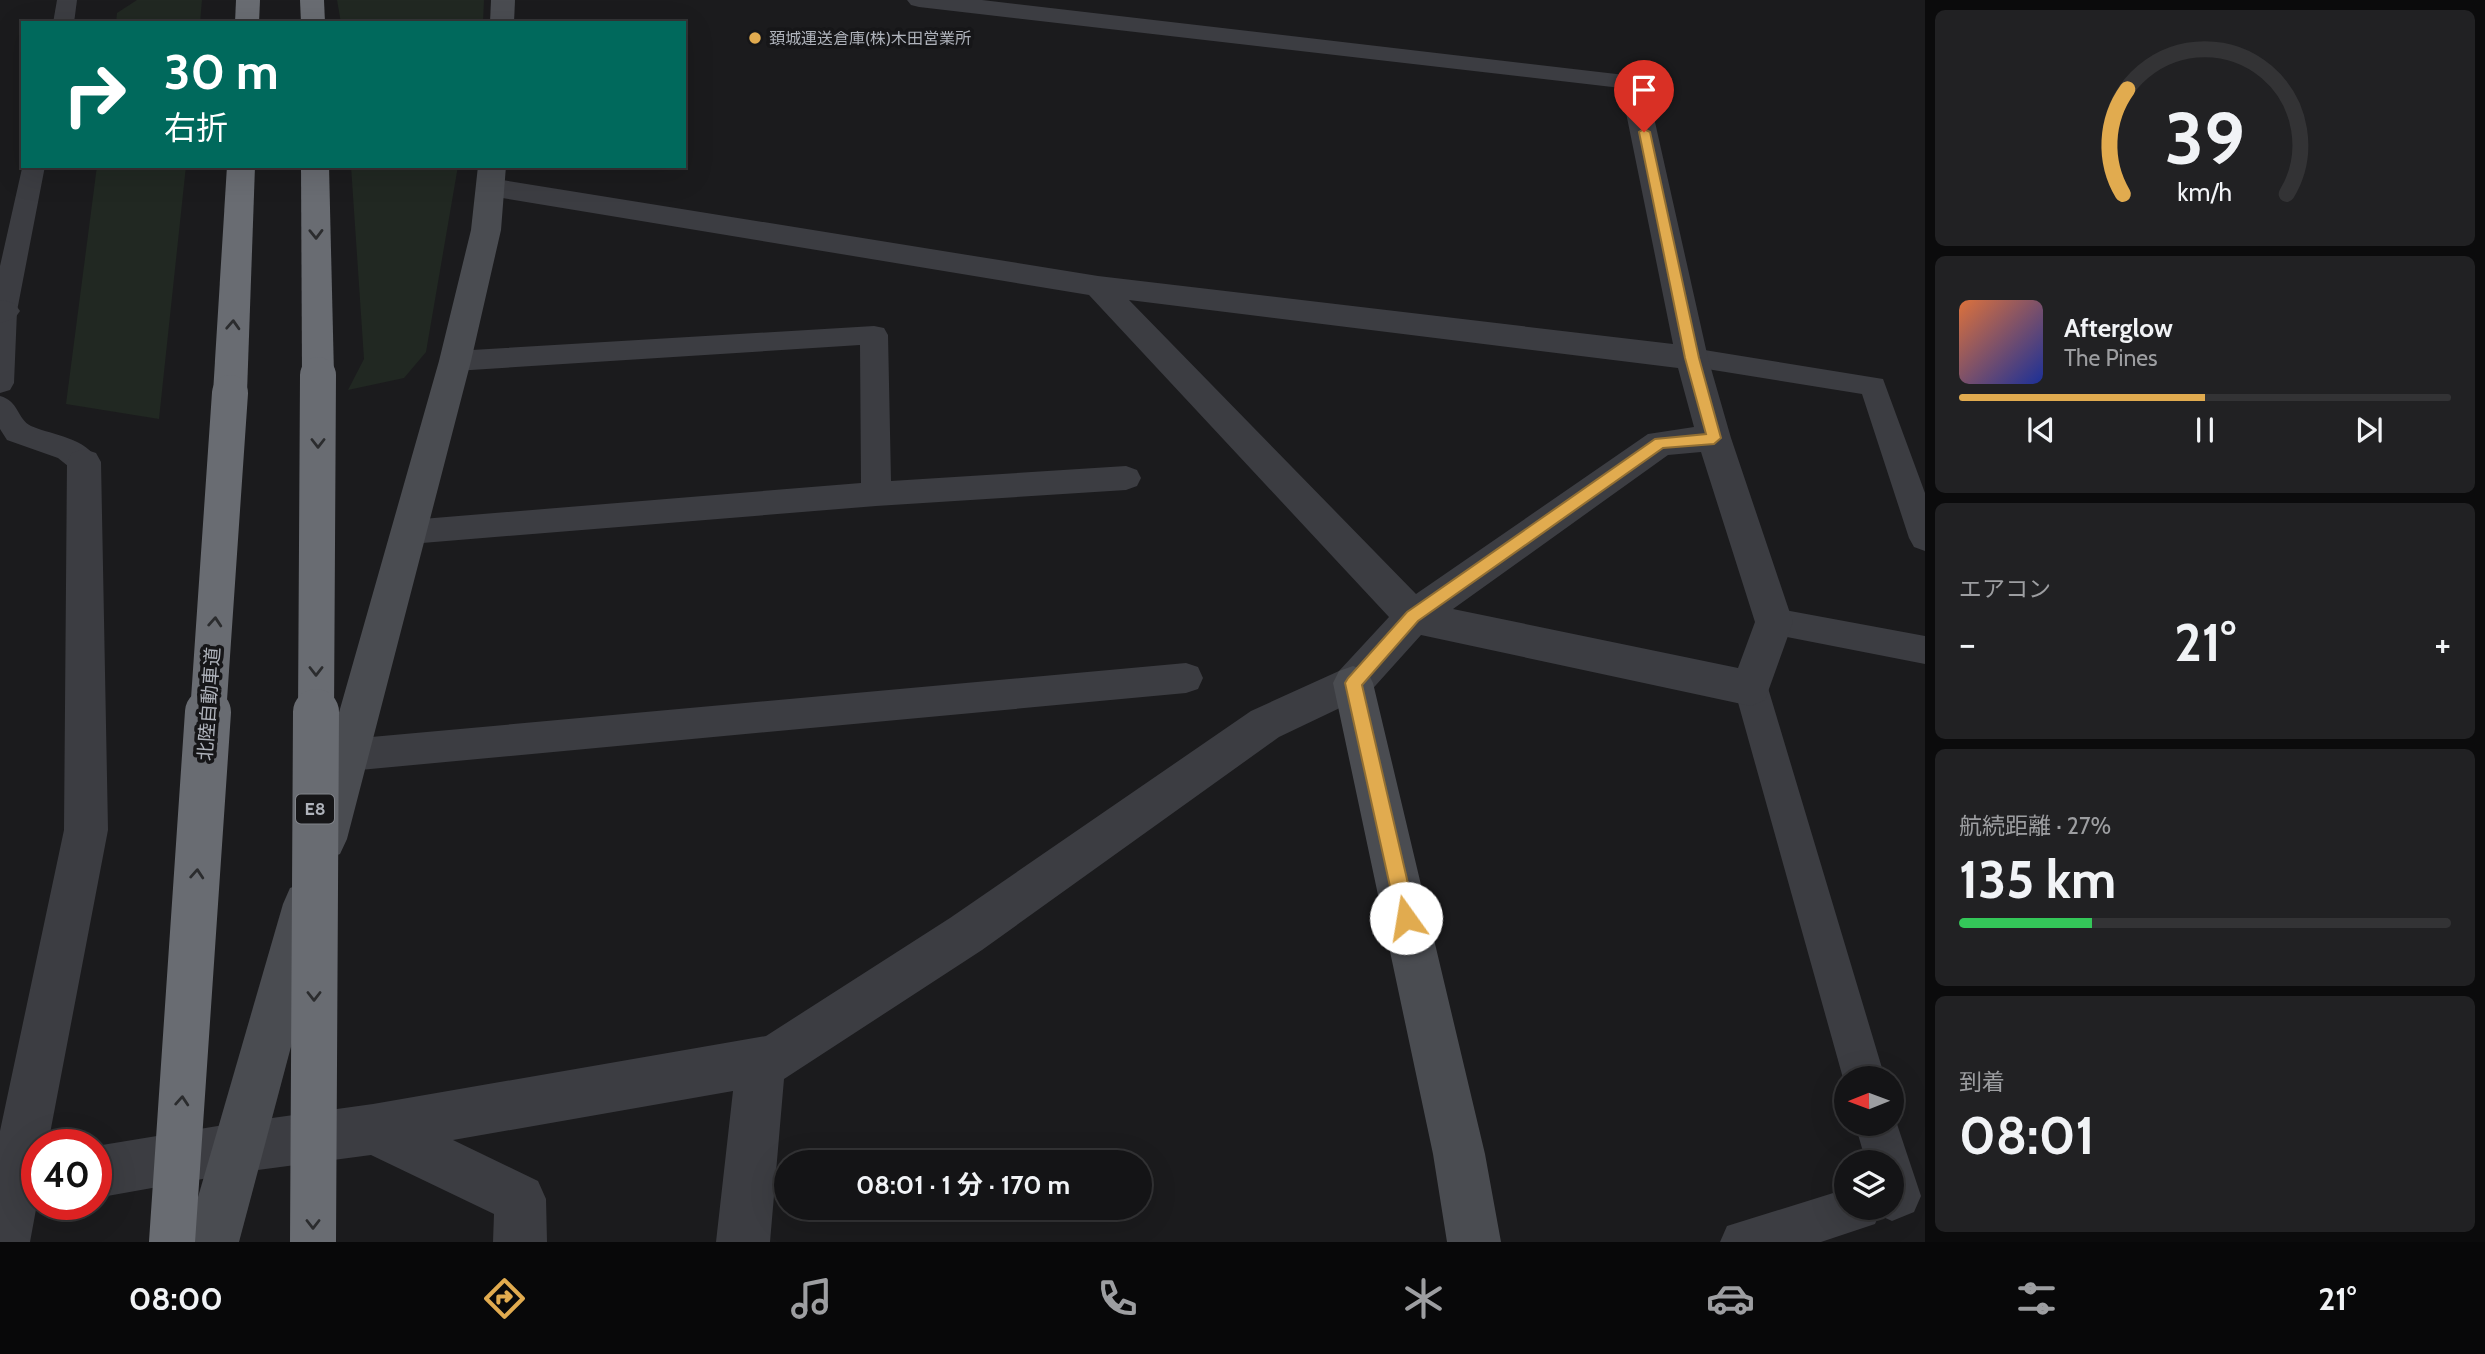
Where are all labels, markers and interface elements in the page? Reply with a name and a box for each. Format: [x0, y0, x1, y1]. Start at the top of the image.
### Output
place label: 頚城運送倉庫(株)木田営業所 [769, 29, 971, 48]
marker: 頚城運送倉庫(株)木田営業所 [747, 30, 763, 46]
text: 30 m [164, 42, 279, 101]
icon: right [49, 49, 140, 140]
pin [1614, 60, 1674, 132]
icon: arrive [1625, 71, 1663, 109]
text: 39 [2165, 95, 2245, 183]
text: 右折 [164, 108, 228, 147]
text: km/h [2178, 177, 2232, 207]
one-way arrow [308, 230, 324, 240]
text: Afterglow [2064, 312, 2173, 344]
one-way arrow [226, 319, 241, 330]
text: The Pines [2064, 344, 2158, 372]
icon: previous [2022, 411, 2060, 449]
icon: pause [2186, 411, 2224, 449]
icon: next [2350, 411, 2388, 449]
one-way arrow [310, 439, 326, 449]
text: エアコン [1959, 575, 2051, 603]
text: 21° [2174, 611, 2236, 674]
one-way arrow [207, 616, 222, 627]
text: − [1959, 620, 1976, 667]
text: + [2434, 620, 2451, 667]
street label: 北陸自動車道 [194, 646, 224, 762]
one-way arrow [308, 666, 324, 677]
road number: E8 [296, 794, 334, 824]
text: 航続距離 · 27% [1959, 812, 2111, 840]
text: 135 km [1959, 848, 2116, 911]
one-way arrow [190, 868, 205, 879]
position arrow [1369, 881, 1443, 955]
one-way arrow [306, 992, 322, 1002]
north arrow [1834, 1066, 1904, 1136]
map controls [1834, 1066, 1904, 1220]
text: 到着 [1959, 1068, 2005, 1096]
one-way arrow [174, 1095, 189, 1106]
text: 08:01 [1959, 1104, 2095, 1167]
speed limit sign: 40 [21, 1129, 112, 1220]
button: layers [1834, 1150, 1904, 1220]
text: 08:01 · 1 分 · 170 m [856, 1169, 1070, 1201]
one-way arrow [305, 1219, 321, 1230]
icon: directions [480, 1274, 529, 1323]
icon: music [787, 1274, 836, 1323]
icon: phone [1093, 1274, 1142, 1323]
icon: climate [1399, 1274, 1448, 1323]
icon: car [1706, 1274, 1755, 1323]
icon: filters [2012, 1274, 2061, 1323]
text: 08:00 [129, 1279, 223, 1318]
text: 21° [2318, 1279, 2356, 1318]

